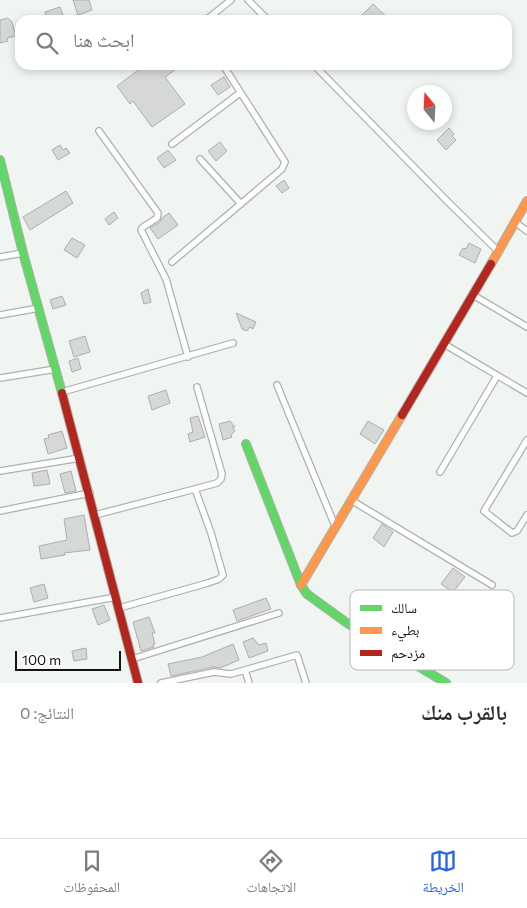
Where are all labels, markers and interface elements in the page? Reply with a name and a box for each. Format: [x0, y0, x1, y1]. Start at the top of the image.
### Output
search box [15, 15, 512, 70]
text: ابحث هنا [73, 28, 135, 51]
icon: search [33, 29, 61, 57]
north arrow [407, 85, 452, 130]
legend [350, 590, 514, 670]
text: سالك [391, 599, 417, 616]
text: بطيء [391, 621, 420, 642]
text: مزدحم [391, 644, 425, 663]
scale bar [15, 648, 121, 671]
text: 100 m [22, 651, 61, 668]
text: بالقرب منك [421, 699, 507, 724]
text: النتائج: 0 [20, 703, 74, 722]
tab: المحفوظات [63, 847, 120, 901]
tab: الاتجاهات [247, 847, 296, 901]
tab: الخريطة [423, 847, 464, 901]

